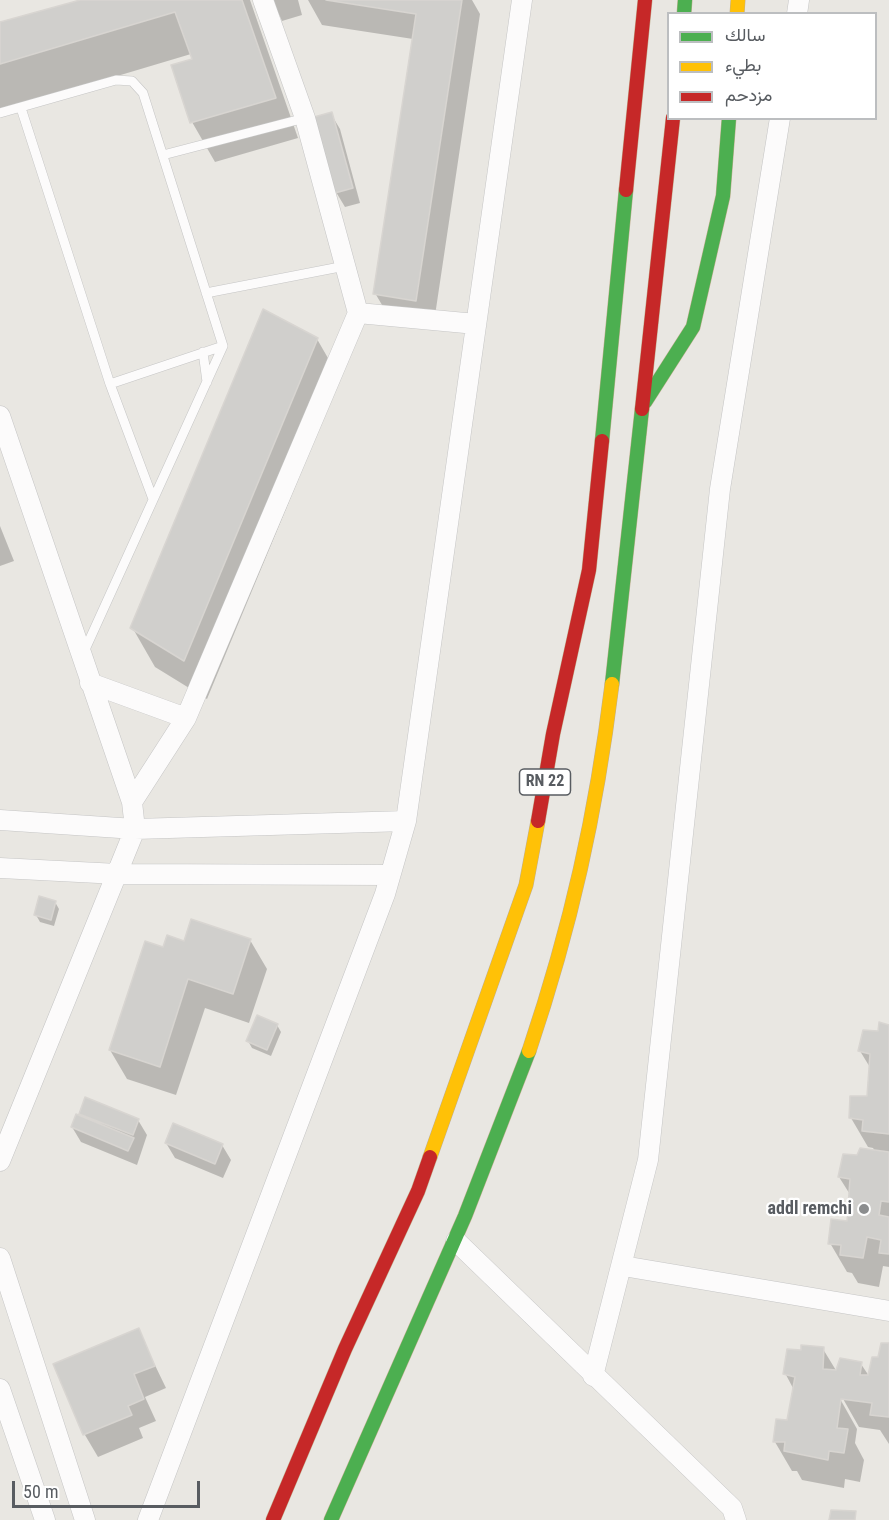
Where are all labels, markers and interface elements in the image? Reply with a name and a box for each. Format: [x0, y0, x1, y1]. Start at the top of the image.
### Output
legend [667, 12, 877, 120]
text: سالك [725, 24, 765, 45]
text: بطيء [725, 54, 761, 75]
text: مزدحم [725, 84, 772, 105]
road number: RN 22 [520, 769, 570, 795]
place label: addl remchi [768, 1198, 852, 1220]
marker: addl remchi [857, 1202, 871, 1216]
scale bar [15, 1469, 202, 1507]
text: 50 m [23, 1481, 58, 1502]

